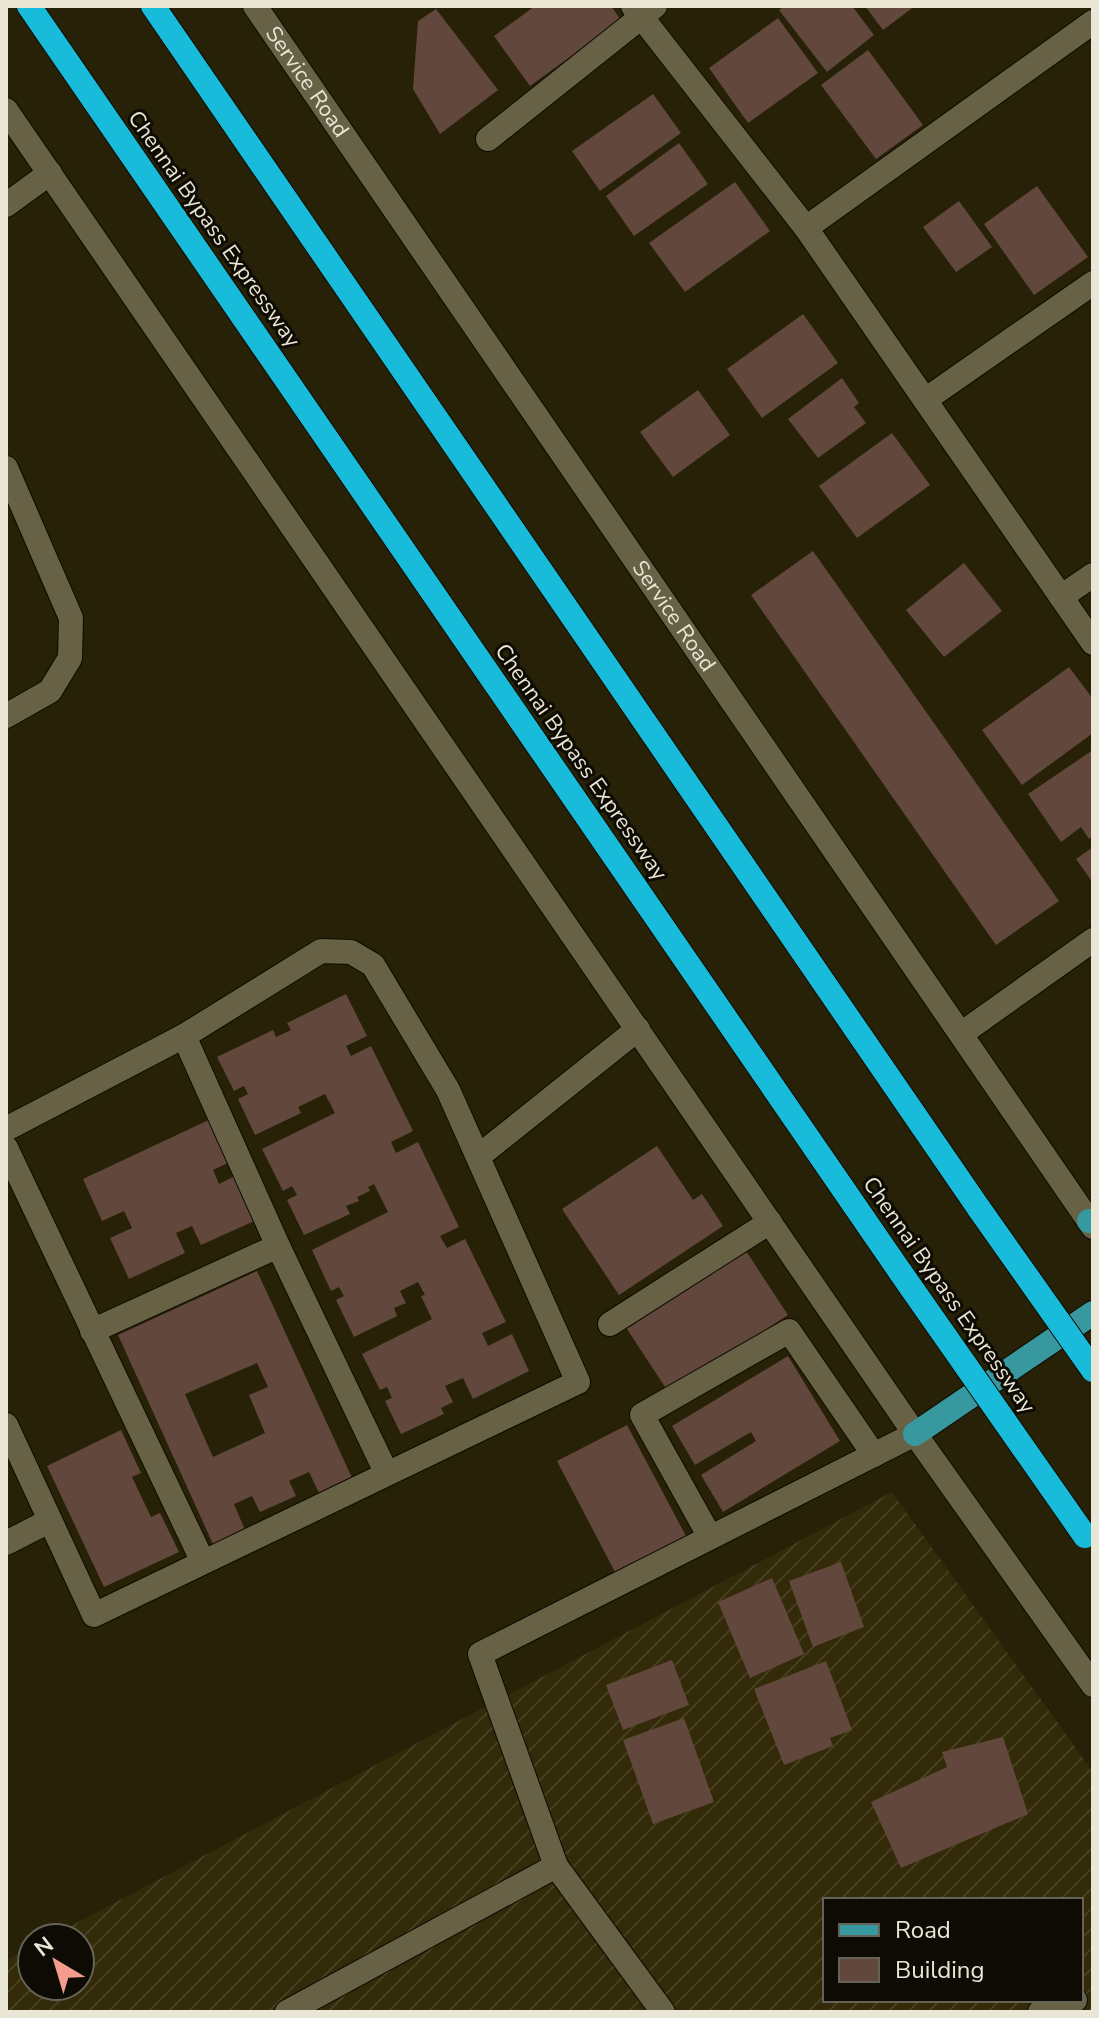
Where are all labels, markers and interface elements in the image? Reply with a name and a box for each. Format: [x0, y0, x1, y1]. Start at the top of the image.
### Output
street label: Service Road [258, 20, 356, 143]
street label: Chennai Bypass Expressway [121, 105, 308, 354]
street label: Service Road [625, 555, 723, 678]
street label: Chennai Bypass Expressway [488, 638, 675, 887]
street label: Chennai Bypass Expressway [856, 1171, 1043, 1420]
legend [823, 1898, 1083, 2002]
text: Road [895, 1914, 951, 1946]
north arrow [16, 1922, 96, 2002]
text: N [29, 1930, 60, 1964]
text: Building [895, 1954, 985, 1986]

